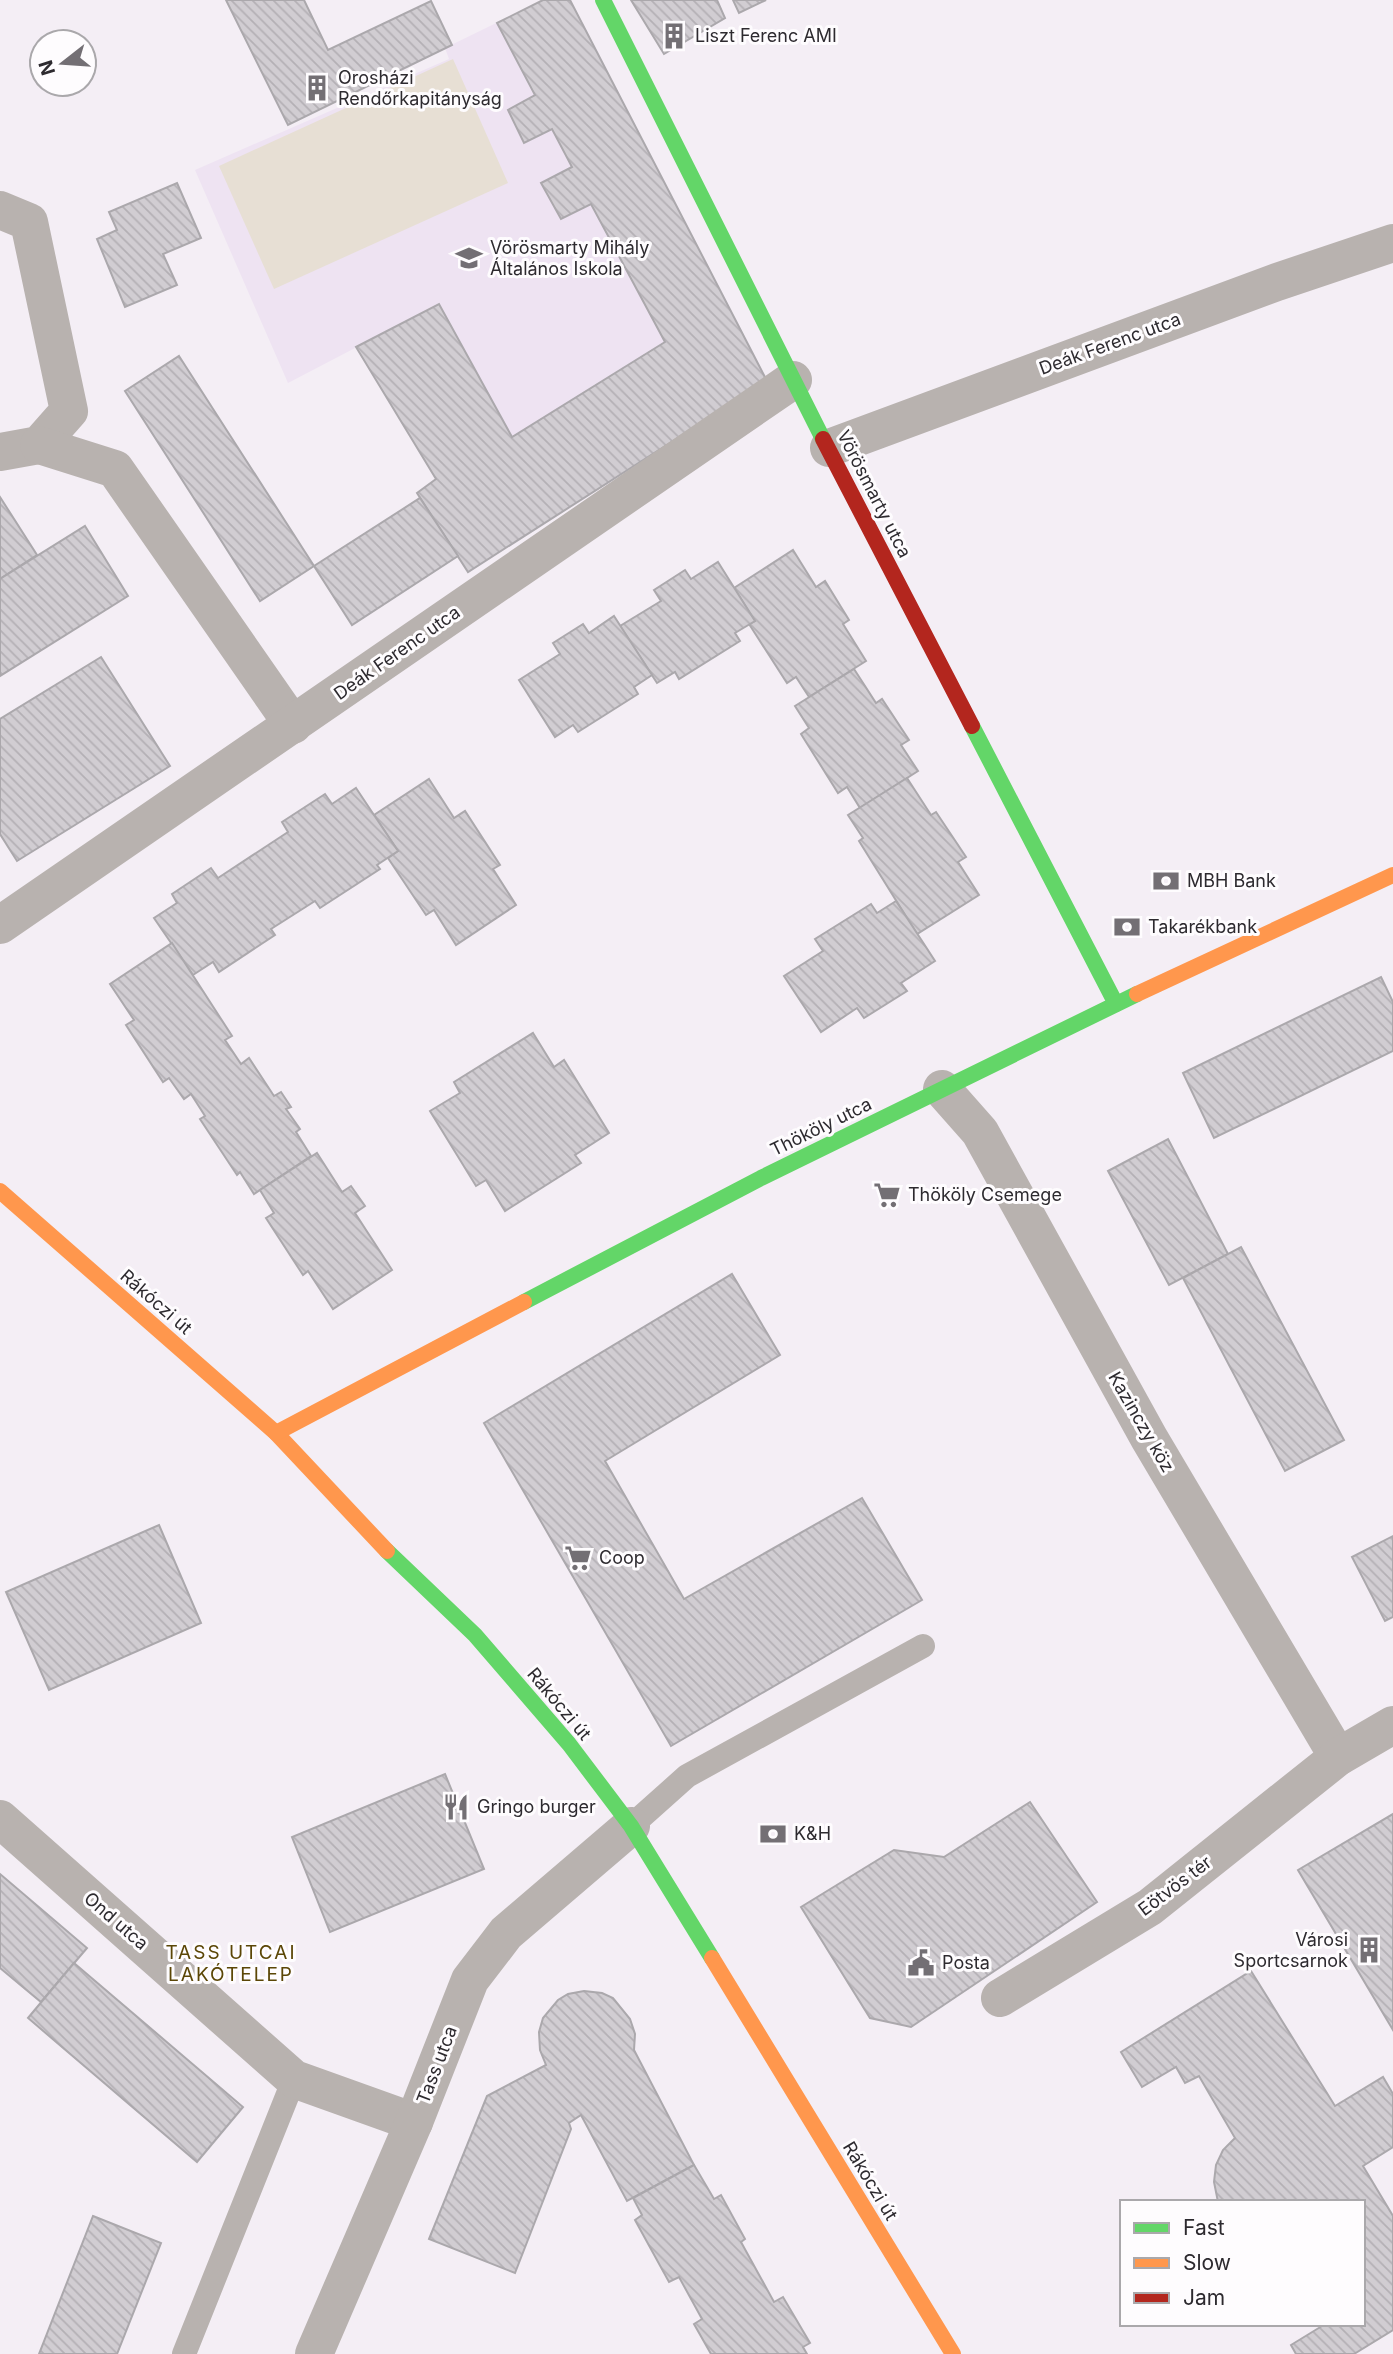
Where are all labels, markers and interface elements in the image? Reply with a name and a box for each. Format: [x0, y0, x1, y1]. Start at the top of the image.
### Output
building icon: Liszt Ferenc AMI [659, 21, 689, 51]
place label: Liszt Ferenc AMI [695, 25, 837, 46]
north arrow [28, 28, 98, 98]
text: N [34, 58, 60, 78]
place label: Orosházi Rendőrkapitányság [338, 67, 502, 109]
building icon: Orosházi Rendőrkapitányság [302, 73, 332, 103]
place label: Vörösmarty Mihály Általános Iskola [490, 237, 649, 279]
school or university icon: Vörösmarty Mihály Általános Iskola [454, 243, 484, 273]
street label: Deák Ferenc utca [1036, 308, 1183, 379]
street label: Vörösmarty utca [833, 426, 916, 561]
street label: Deák Ferenc utca [330, 601, 464, 704]
bank icon: MBH Bank [1151, 866, 1181, 896]
place label: MBH Bank [1187, 870, 1276, 891]
bank icon: Takarékbank [1112, 912, 1142, 942]
place label: Takarékbank [1148, 916, 1257, 937]
street label: Thököly utca [767, 1093, 875, 1160]
supermarket icon: Thököly Csemege [872, 1180, 902, 1210]
place label: Thököly Csemege [908, 1184, 1062, 1205]
street label: Rákóczi út [116, 1265, 196, 1338]
street label: Kazinczy köz [1104, 1368, 1179, 1476]
supermarket icon: Coop [563, 1543, 593, 1573]
place label: Coop [599, 1547, 645, 1568]
street label: Rákóczi út [523, 1663, 596, 1744]
restaurant icon: Gringo burger [441, 1792, 471, 1822]
place label: Gringo burger [477, 1796, 596, 1817]
bank icon: K&H [758, 1819, 788, 1849]
place label: K&H [794, 1823, 831, 1844]
street label: Eötvös tér [1134, 1851, 1216, 1920]
street label: Ond utca [80, 1887, 152, 1954]
place label: Városi Sportcsarnok [1234, 1929, 1348, 1971]
building icon: Városi Sportcsarnok [1354, 1935, 1384, 1965]
district label: TASS UTCAI LAKÓTELEP [165, 1941, 297, 1986]
public building icon: Posta [906, 1948, 936, 1978]
place label: Posta [942, 1952, 990, 1973]
street label: Tass utca [412, 2023, 461, 2107]
street label: Rákóczi út [839, 2138, 902, 2224]
legend [1120, 2200, 1365, 2326]
text: Fast [1183, 2215, 1225, 2240]
text: Slow [1183, 2250, 1231, 2275]
text: Jam [1183, 2285, 1225, 2310]

